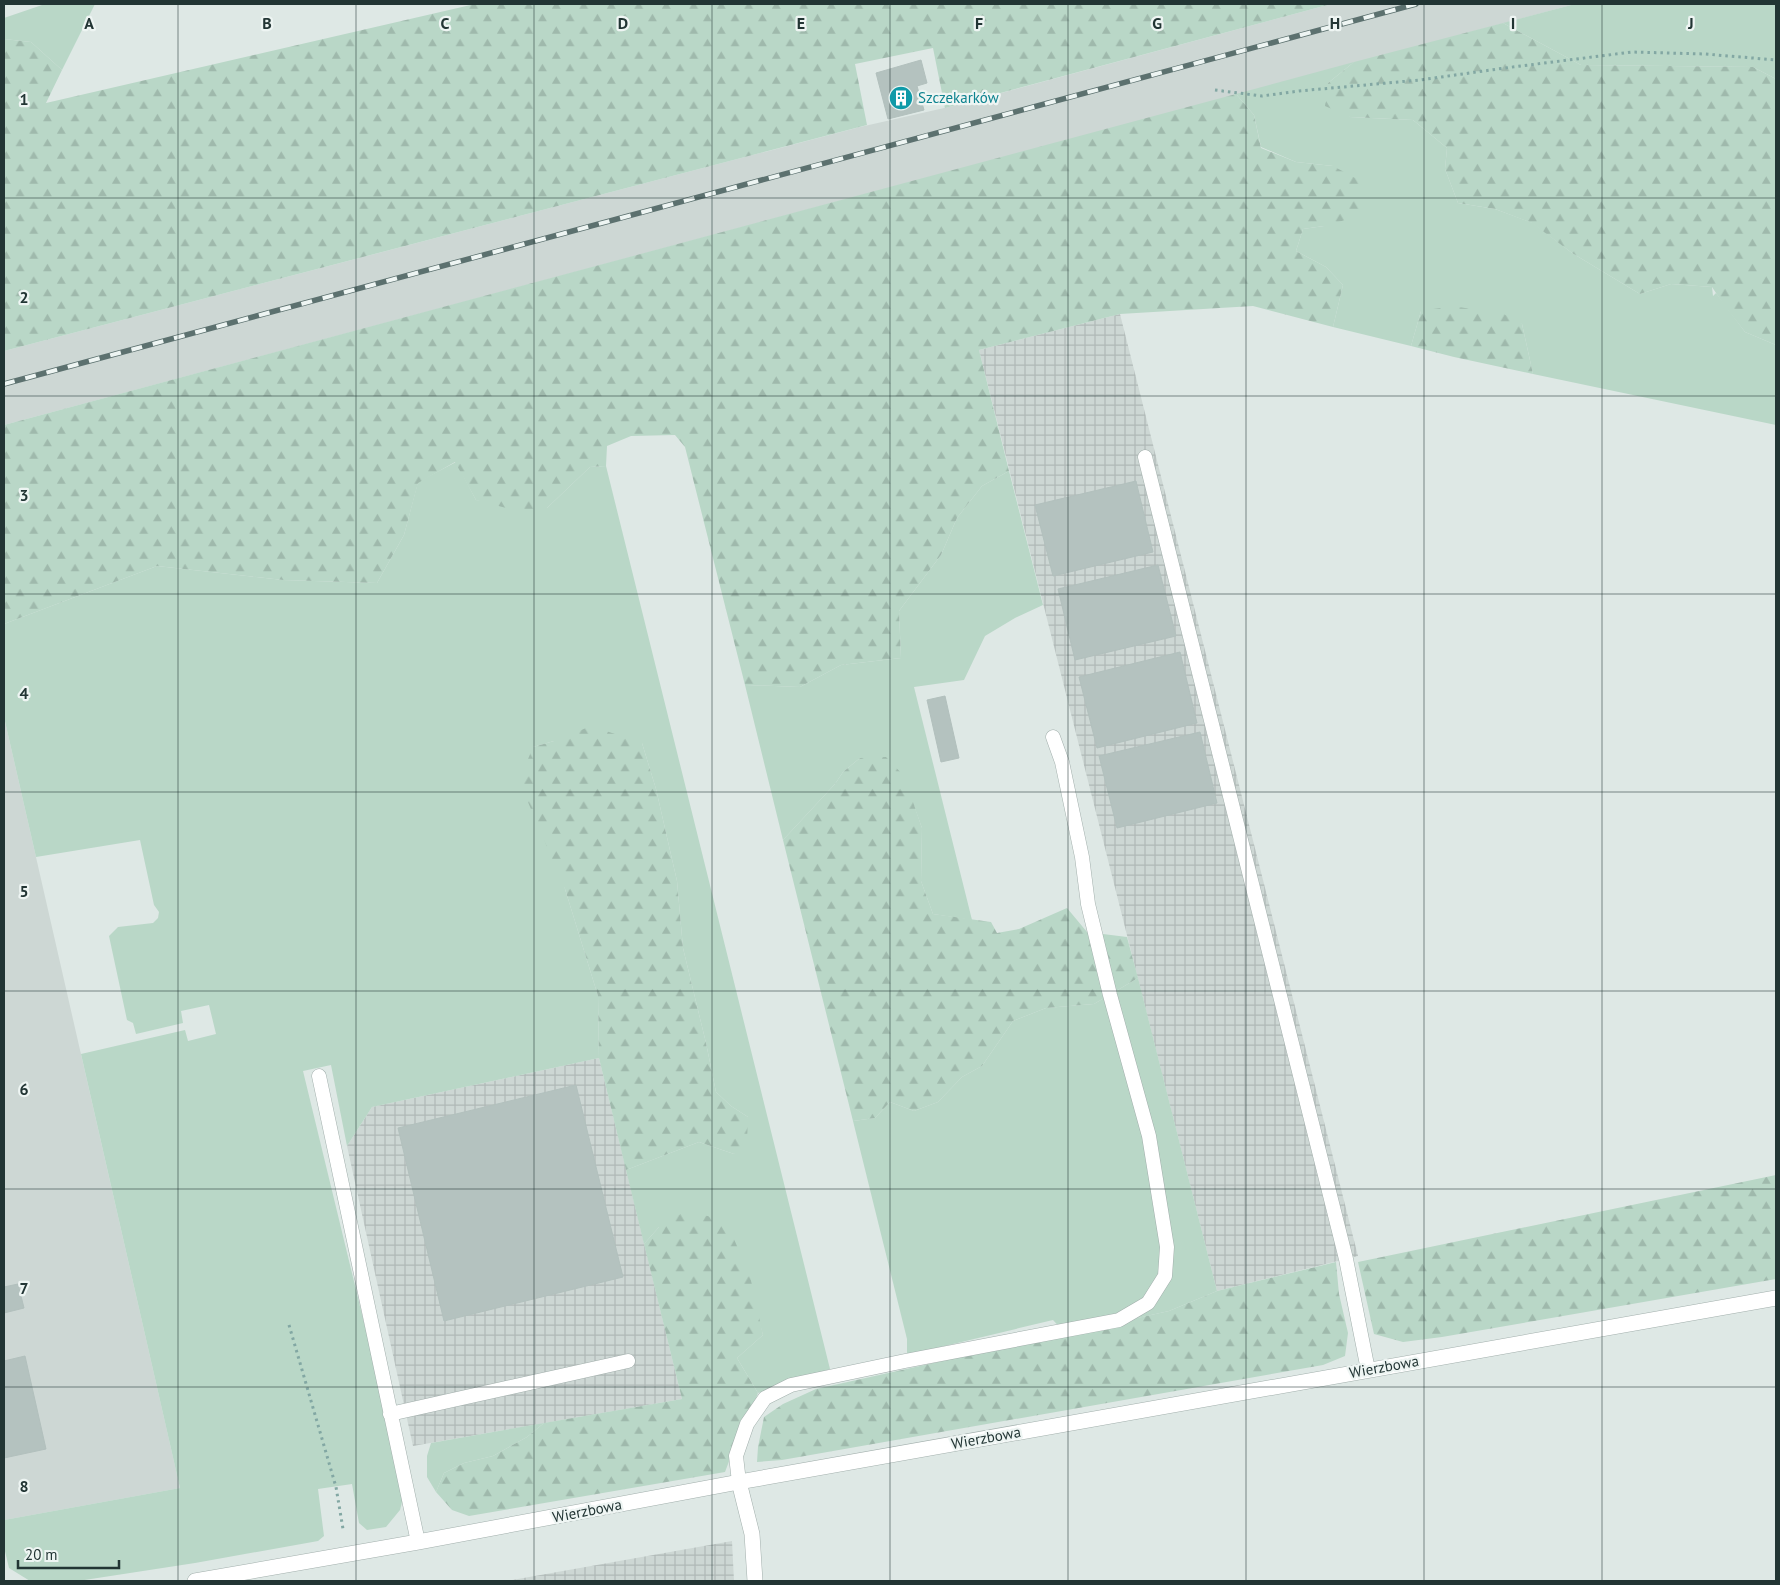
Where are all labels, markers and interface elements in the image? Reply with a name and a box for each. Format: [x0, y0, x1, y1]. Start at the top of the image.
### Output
text: A [84, 13, 94, 33]
text: B [262, 13, 272, 33]
text: C [441, 13, 450, 33]
text: D [618, 13, 628, 33]
text: E [797, 13, 805, 33]
text: F [975, 13, 983, 33]
text: G [1152, 13, 1162, 33]
text: H [1330, 13, 1340, 33]
text: I [1511, 13, 1515, 33]
text: J [1687, 13, 1694, 33]
building icon: Szczekarków [888, 85, 914, 111]
place label: Szczekarków [918, 88, 999, 107]
text: 1 [19, 89, 29, 109]
text: 2 [19, 287, 29, 307]
text: 3 [19, 485, 29, 505]
text: 4 [19, 683, 29, 703]
text: 5 [19, 881, 29, 901]
text: 6 [19, 1079, 29, 1099]
text: 7 [19, 1278, 29, 1298]
street label: Wierzbowa [1348, 1351, 1420, 1382]
street label: Wierzbowa [950, 1422, 1022, 1453]
text: 8 [19, 1476, 29, 1496]
street label: Wierzbowa [551, 1494, 623, 1527]
scale bar [18, 1538, 119, 1570]
text: 20 m [25, 1545, 58, 1564]

